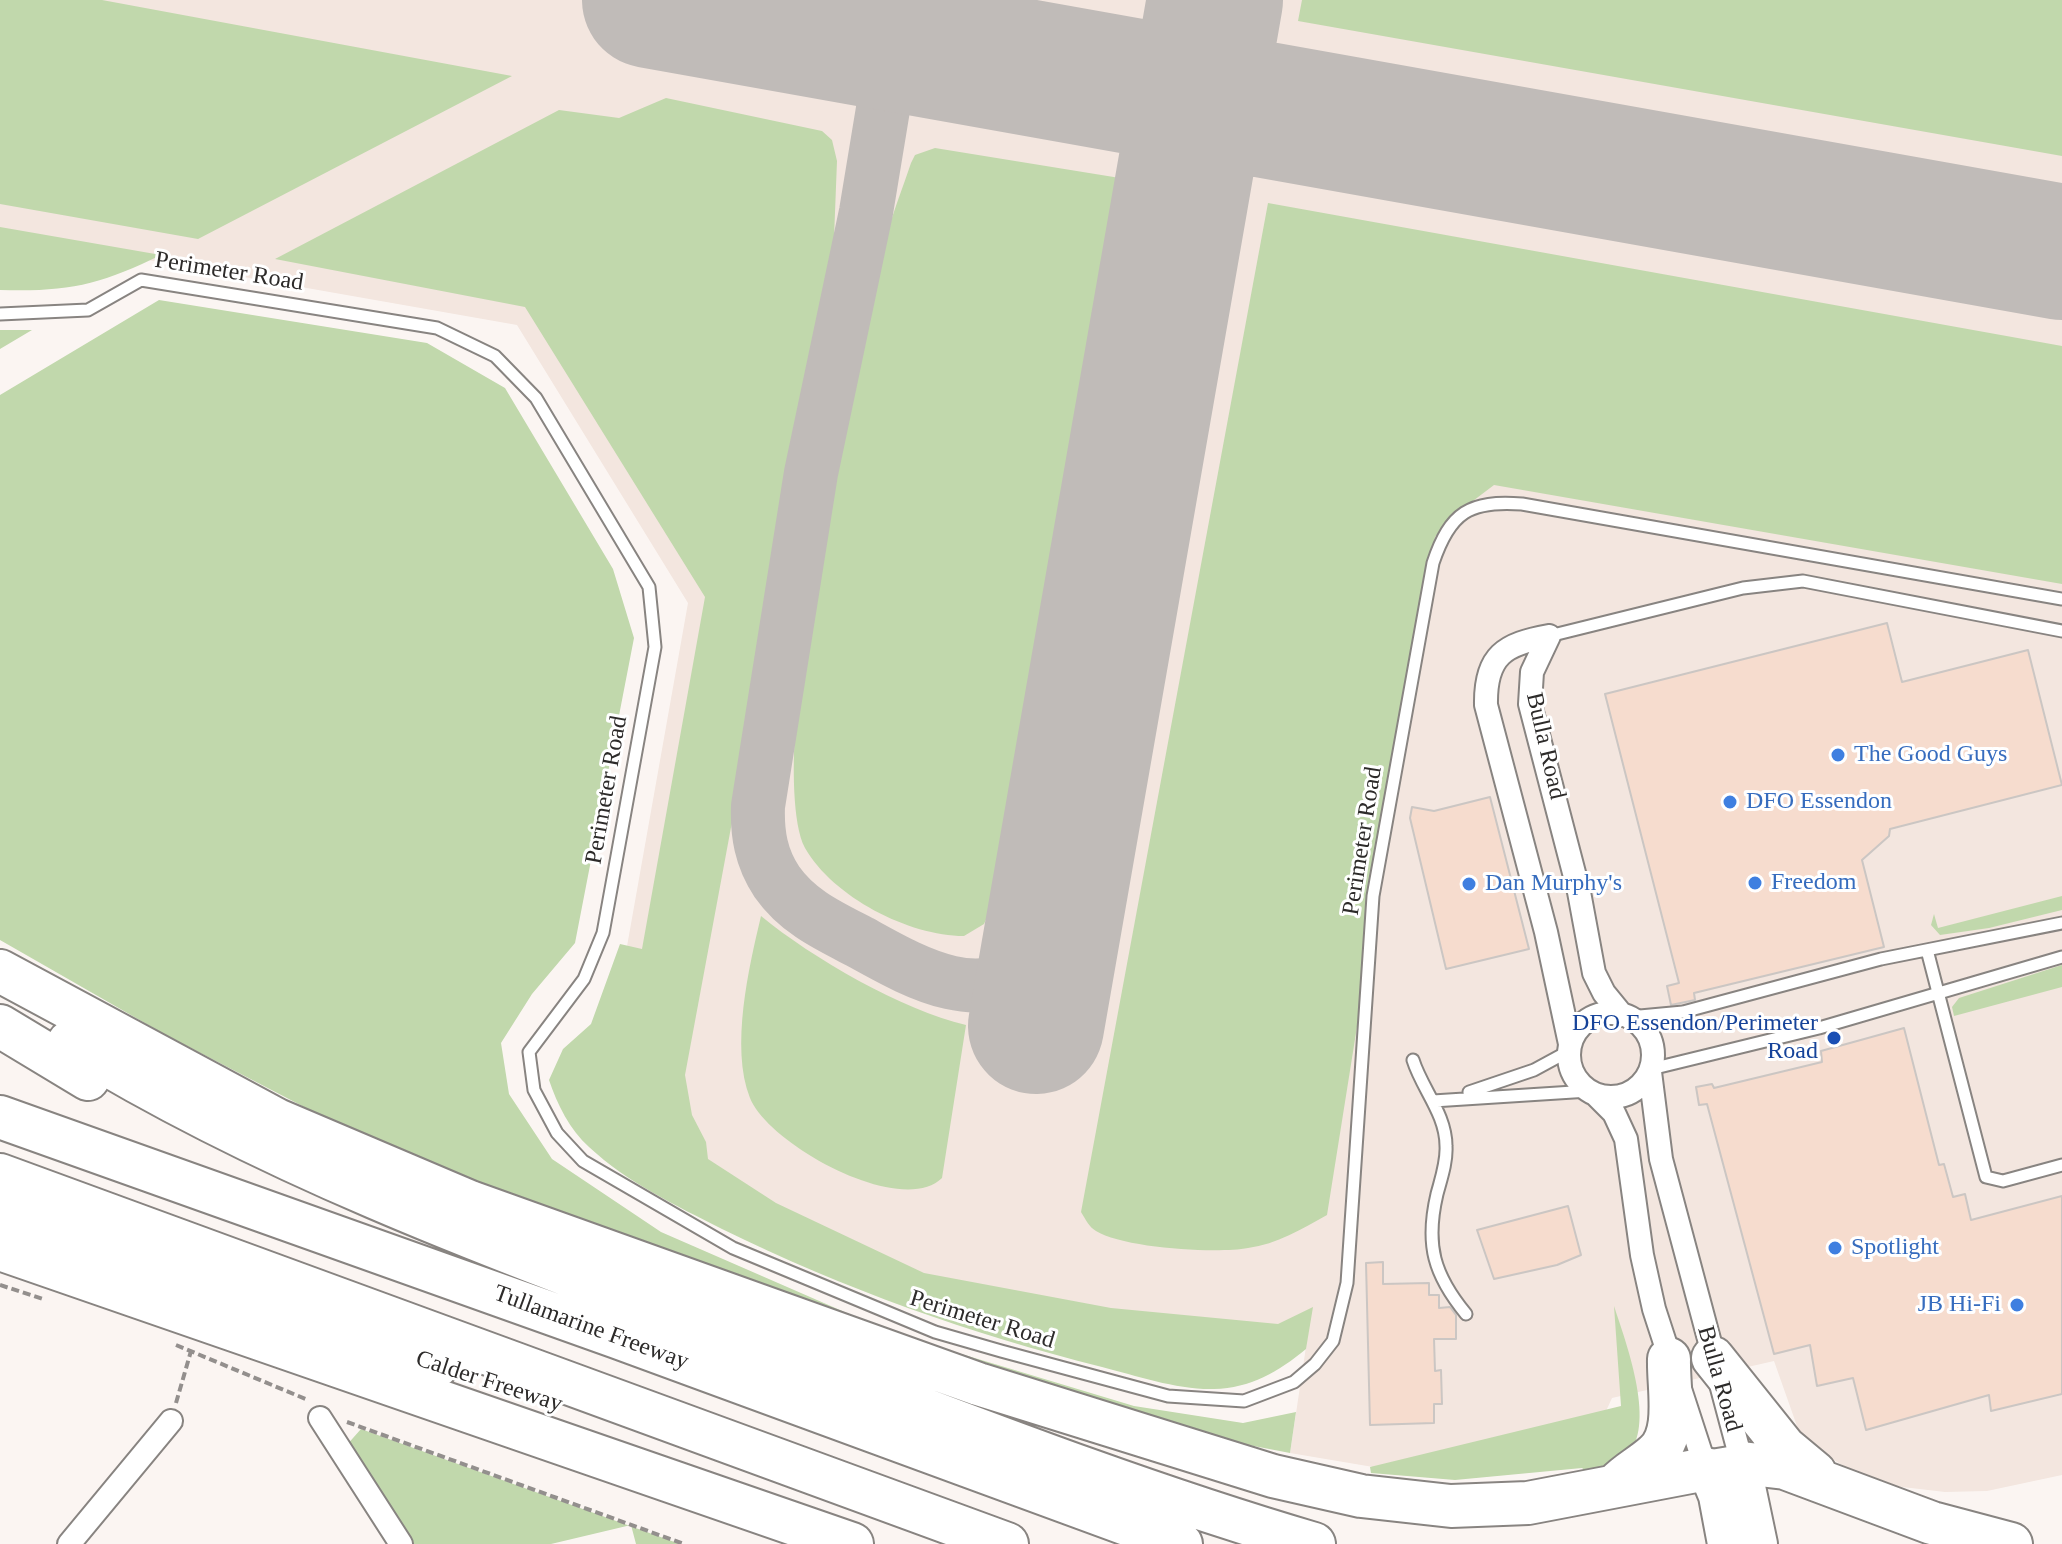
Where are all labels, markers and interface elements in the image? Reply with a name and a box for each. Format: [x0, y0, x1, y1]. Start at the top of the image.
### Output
street label: Perimeter Road [153, 246, 305, 298]
street label: Bulla Road [1519, 690, 1571, 802]
street label: Perimeter Road [580, 714, 634, 866]
place label: The Good Guys [1854, 741, 2007, 769]
marker: The Good Guys [1829, 746, 1847, 764]
street label: Perimeter Road [1337, 765, 1389, 917]
place label: DFO Essendon [1746, 788, 1892, 816]
marker: DFO Essendon [1721, 793, 1739, 811]
place label: Freedom [1771, 869, 1856, 897]
place label: Dan Murphy's [1485, 870, 1622, 898]
marker: Freedom [1746, 874, 1764, 892]
marker: Dan Murphy's [1460, 875, 1478, 893]
place label: DFO Essendon/Perimeter Road [1572, 1010, 1818, 1066]
marker: DFO Essendon/Perimeter Road [1825, 1029, 1843, 1047]
place label: Spotlight [1851, 1234, 1939, 1262]
marker: Spotlight [1826, 1239, 1844, 1257]
street label: Tullamarine Freeway [490, 1279, 692, 1377]
street label: Perimeter Road [906, 1284, 1058, 1356]
place label: JB Hi-Fi [1918, 1291, 2001, 1319]
marker: JB Hi-Fi [2008, 1296, 2026, 1314]
street label: Bulla Road [1690, 1323, 1748, 1435]
street label: Calder Freeway [412, 1345, 566, 1419]

